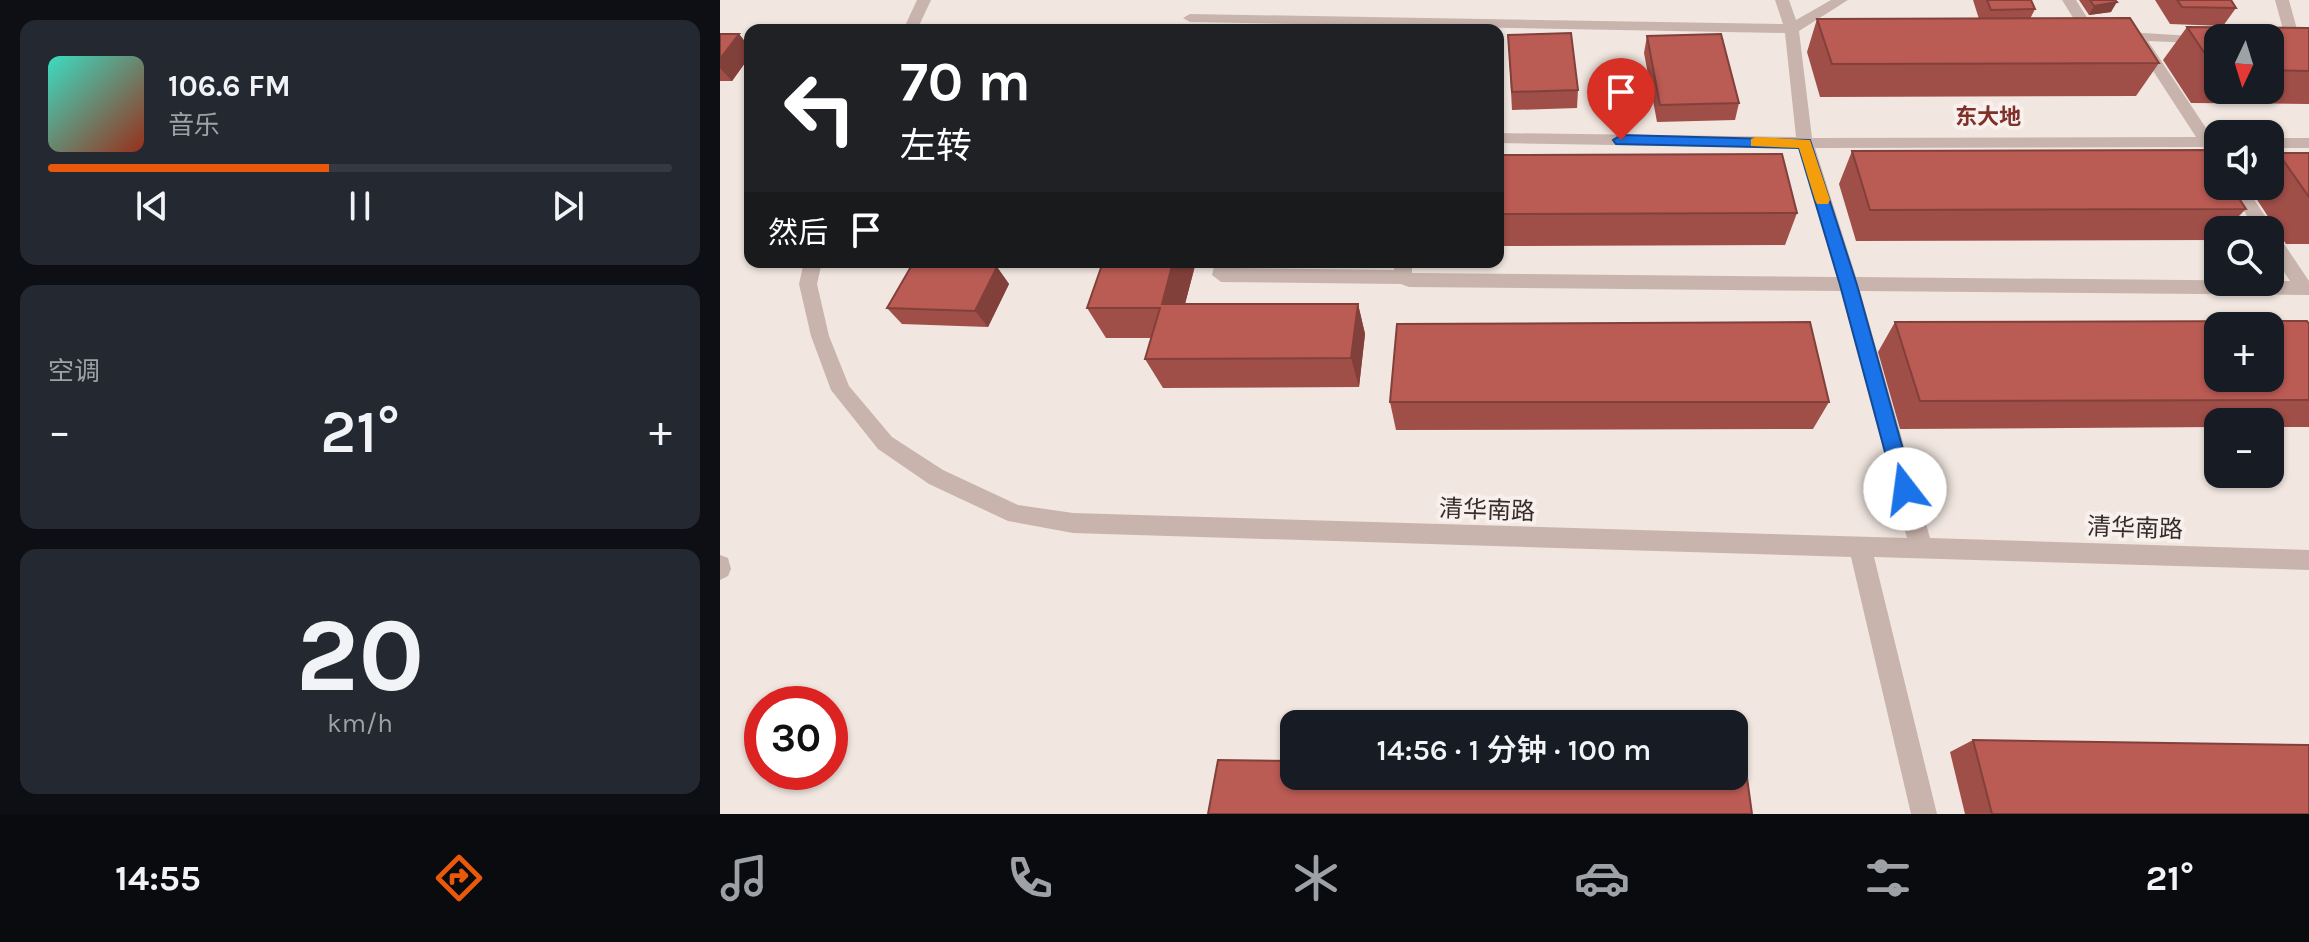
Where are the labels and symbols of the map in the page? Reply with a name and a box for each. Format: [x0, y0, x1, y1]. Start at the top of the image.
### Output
north arrow [2204, 24, 2284, 104]
pin [1587, 58, 1655, 140]
district label: 东大地 [1955, 104, 2021, 130]
position arrow [1863, 447, 1947, 531]
street label: 清华南路 [1439, 494, 1535, 526]
street label: 清华南路 [2087, 512, 2183, 544]
speed limit sign: 30 [744, 686, 848, 790]

